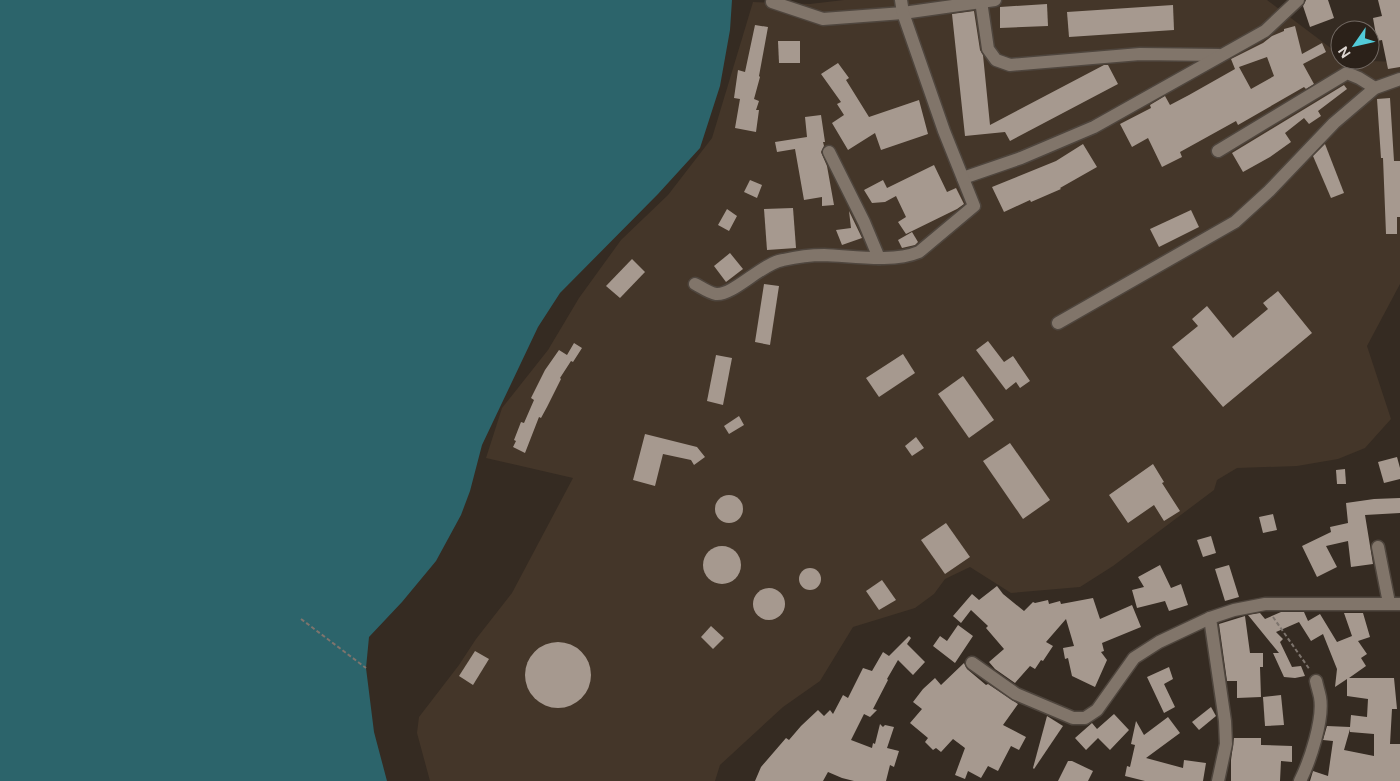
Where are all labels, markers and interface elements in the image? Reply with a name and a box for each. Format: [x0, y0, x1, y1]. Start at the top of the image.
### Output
north arrow [1330, 20, 1380, 70]
text: N [1334, 43, 1355, 62]

